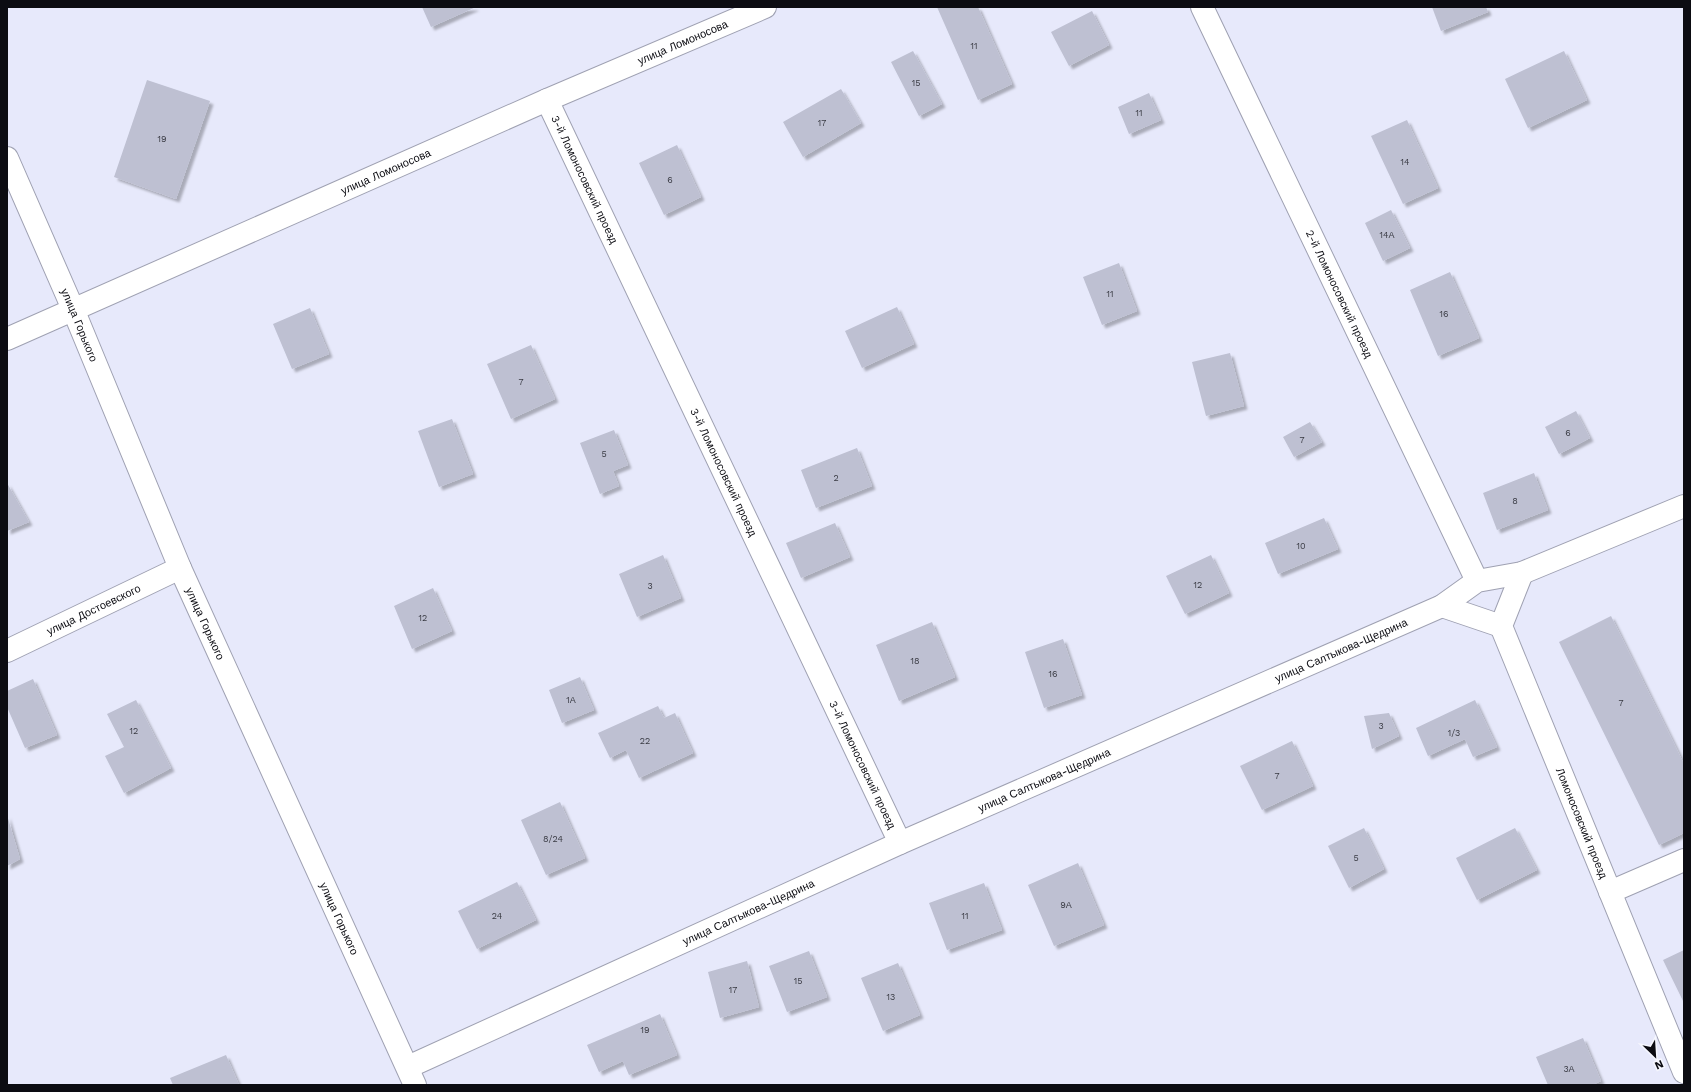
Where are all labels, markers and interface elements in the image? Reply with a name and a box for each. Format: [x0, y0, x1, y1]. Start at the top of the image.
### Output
street label: улица Ломоносова [636, 17, 731, 68]
house number: 11 [970, 41, 978, 51]
house number: 15 [912, 78, 920, 88]
house number: 11 [1135, 108, 1143, 118]
street label: 3-й Ломоносовский проезд [548, 113, 621, 246]
house number: 17 [818, 118, 826, 128]
house number: 19 [157, 134, 167, 144]
street label: улица Ломоносова [339, 146, 434, 197]
house number: 14 [1400, 157, 1410, 167]
house number: 6 [667, 175, 673, 185]
street label: 2-й Ломоносовский проезд [1303, 228, 1375, 361]
house number: 14А [1379, 230, 1395, 240]
street label: улица Горького [58, 287, 100, 364]
house number: 11 [1106, 289, 1114, 299]
house number: 16 [1440, 309, 1448, 319]
house number: 7 [518, 377, 524, 387]
street label: 3-й Ломоносовский проезд [687, 406, 760, 539]
house number: 6 [1565, 428, 1571, 438]
house number: 7 [1299, 435, 1305, 445]
house number: 5 [601, 449, 607, 459]
house number: 2 [833, 473, 839, 483]
house number: 8 [1512, 496, 1518, 506]
house number: 10 [1296, 541, 1306, 551]
house number: 12 [1194, 580, 1202, 590]
house number: 3 [647, 581, 653, 591]
street label: улица Достоевского [45, 582, 143, 638]
street label: улица Горького [183, 585, 227, 662]
house number: 12 [419, 613, 427, 623]
street label: улица Салтыкова-Щедрина [1273, 616, 1410, 685]
house number: 18 [910, 656, 920, 666]
house number: 16 [1049, 669, 1057, 679]
house number: 1А [566, 695, 576, 705]
house number: 7 [1618, 698, 1624, 708]
street label: 3-й Ломоносовский проезд [826, 699, 899, 832]
house number: 3 [1378, 721, 1384, 731]
house number: 12 [130, 726, 138, 736]
house number: 1/3 [1448, 728, 1460, 738]
house number: 22 [640, 736, 650, 746]
street label: улица Салтыкова-Щедрина [976, 745, 1113, 815]
street label: Ломоносовский проезд [1553, 766, 1610, 881]
house number: 7 [1274, 771, 1280, 781]
house number: 8/24 [543, 834, 563, 844]
house number: 5 [1353, 853, 1359, 863]
street label: улица Салтыкова-Щедрина [681, 877, 817, 948]
street label: улица Горького [317, 880, 361, 957]
house number: 9А [1060, 900, 1072, 910]
house number: 24 [492, 911, 503, 921]
house number: 11 [961, 911, 969, 921]
house number: 15 [794, 976, 802, 986]
house number: 17 [729, 985, 737, 995]
house number: 13 [887, 992, 895, 1002]
house number: 19 [640, 1025, 650, 1035]
north arrow [1635, 1036, 1675, 1076]
text: N [1653, 1057, 1665, 1072]
house number: 3А [1563, 1064, 1575, 1074]

